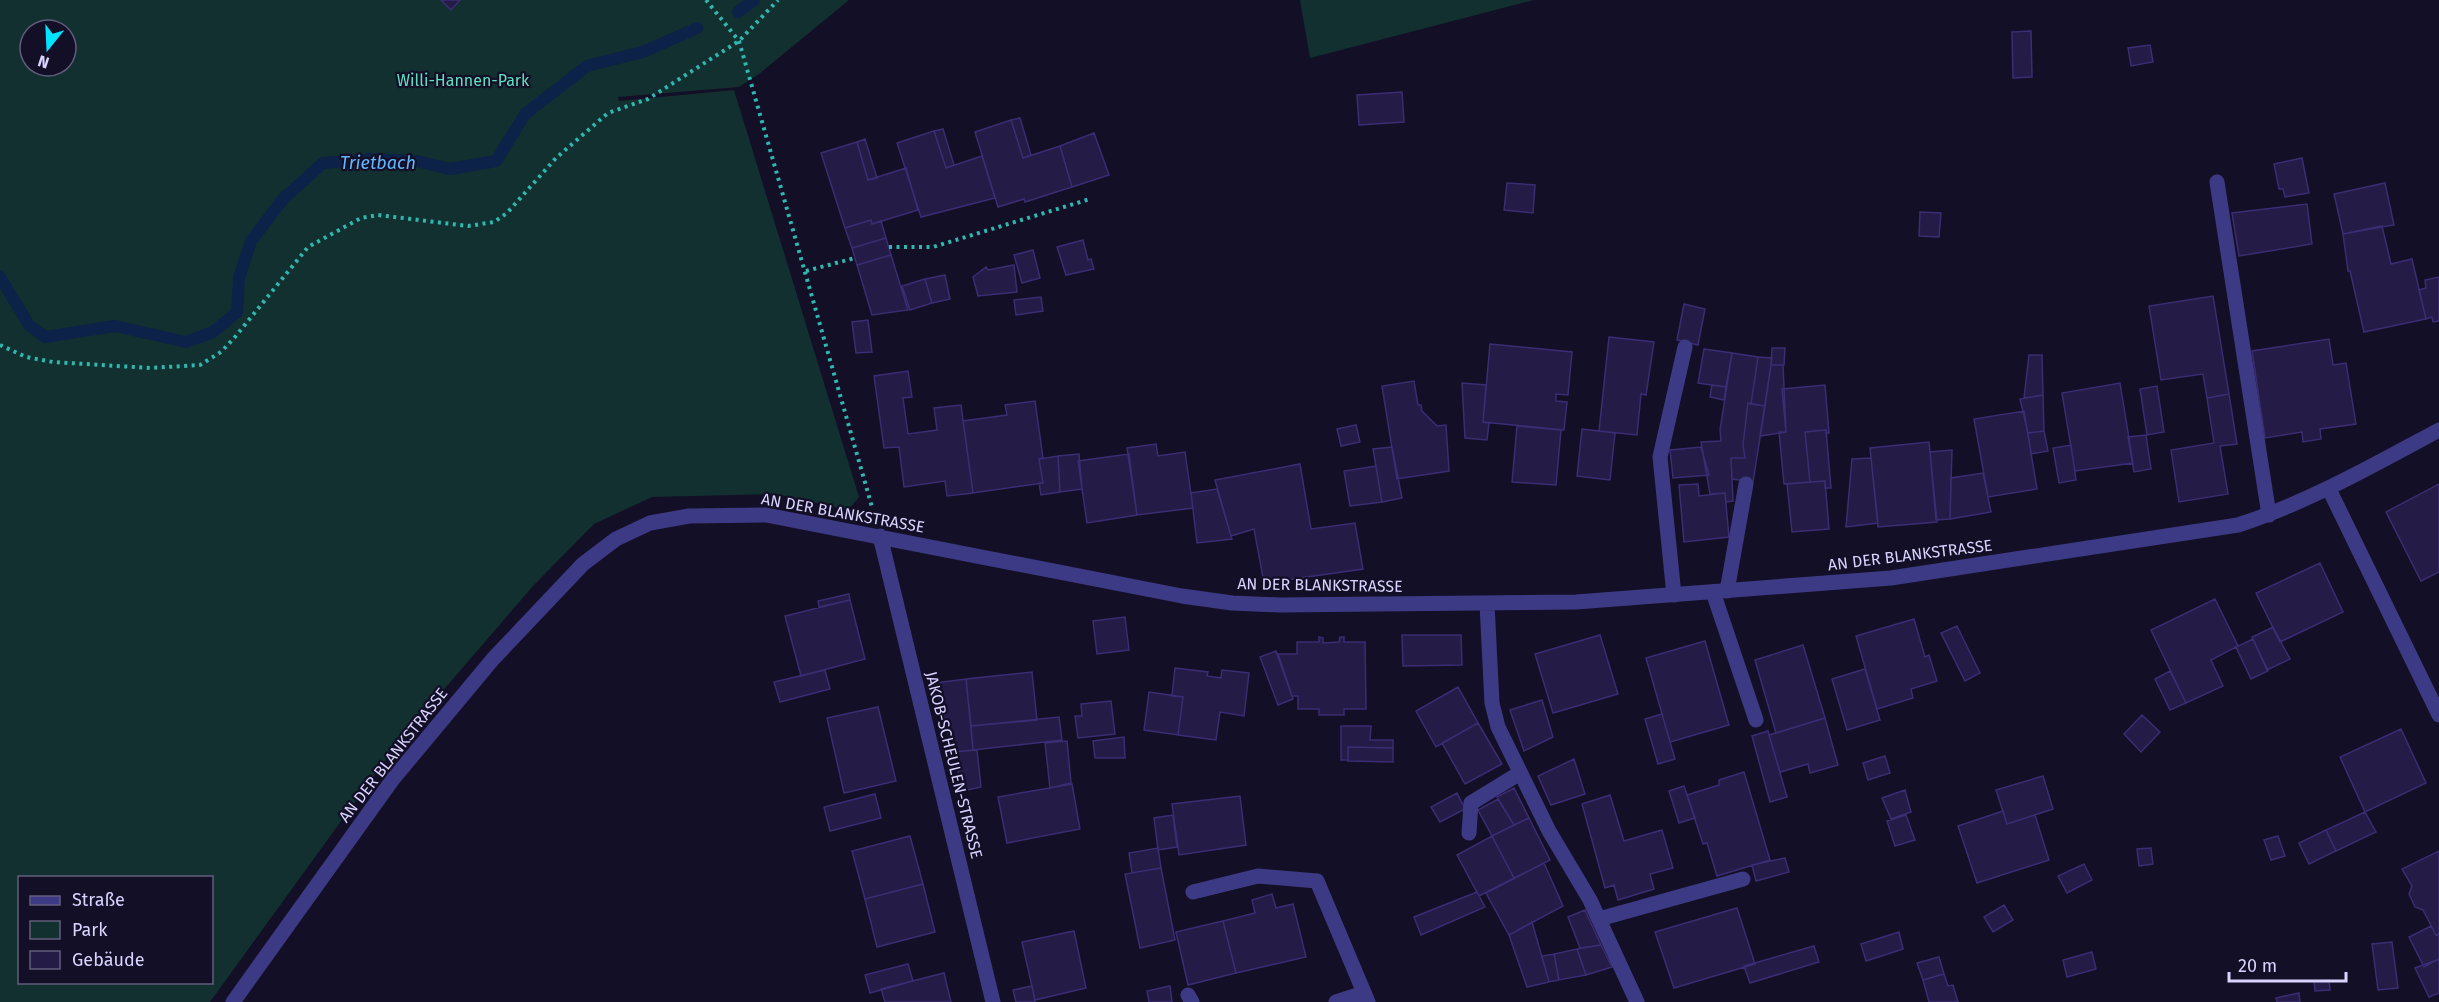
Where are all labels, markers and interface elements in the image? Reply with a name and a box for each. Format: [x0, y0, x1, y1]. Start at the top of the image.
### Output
north arrow [18, 18, 78, 78]
text: N [36, 51, 51, 72]
park label: Willi-Hannen-Park [397, 71, 530, 90]
water label: Trietbach [340, 152, 416, 174]
street label: AN DER BLANKSTRASSE [760, 489, 926, 537]
street label: AN DER BLANKSTRASSE [1827, 535, 1993, 575]
street label: AN DER BLANKSTRASSE [1237, 574, 1403, 596]
street label: JAKOB-SCHEULEN-STRASSE [922, 669, 986, 861]
street label: AN DER BLANKSTRASSE [335, 684, 451, 826]
legend [18, 876, 213, 984]
text: Straße [72, 889, 125, 911]
text: Park [72, 919, 108, 941]
scale bar [2229, 945, 2346, 983]
text: Gebäude [72, 949, 145, 971]
text: 20 m [2238, 955, 2277, 977]

